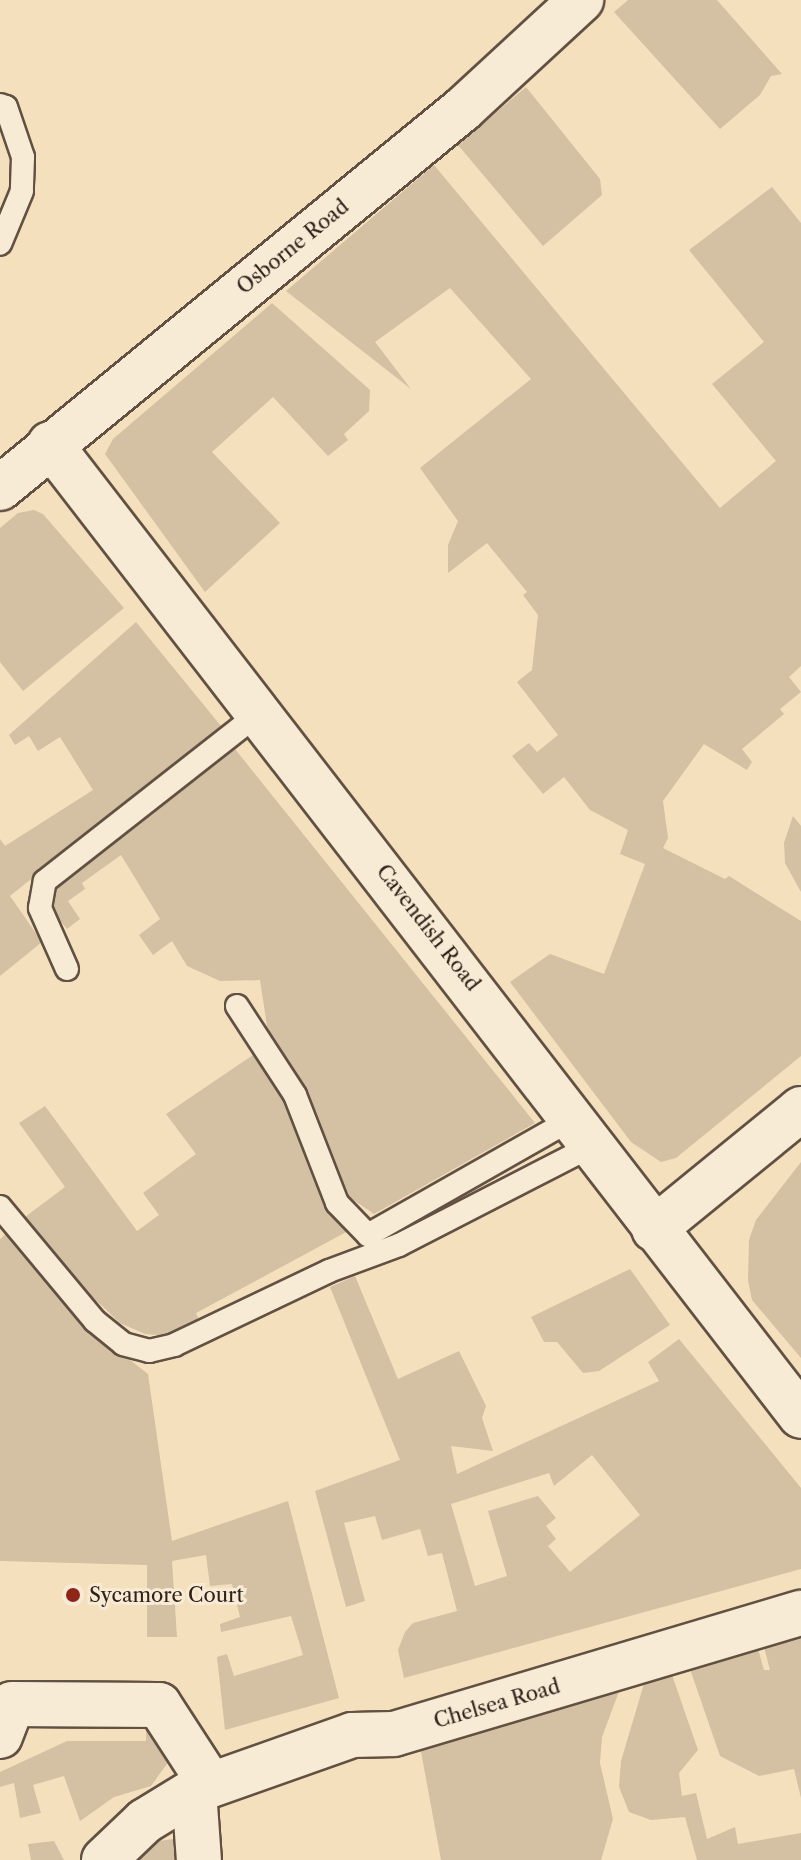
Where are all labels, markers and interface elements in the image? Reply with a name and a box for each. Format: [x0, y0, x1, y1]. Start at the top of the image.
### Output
street label: Osborne Road [232, 195, 354, 299]
street label: Cavendish Road [371, 860, 485, 996]
place label: Sycamore Court [89, 1583, 244, 1607]
marker: Sycamore Court [64, 1586, 82, 1604]
street label: Chelsea Road [431, 1675, 563, 1733]

